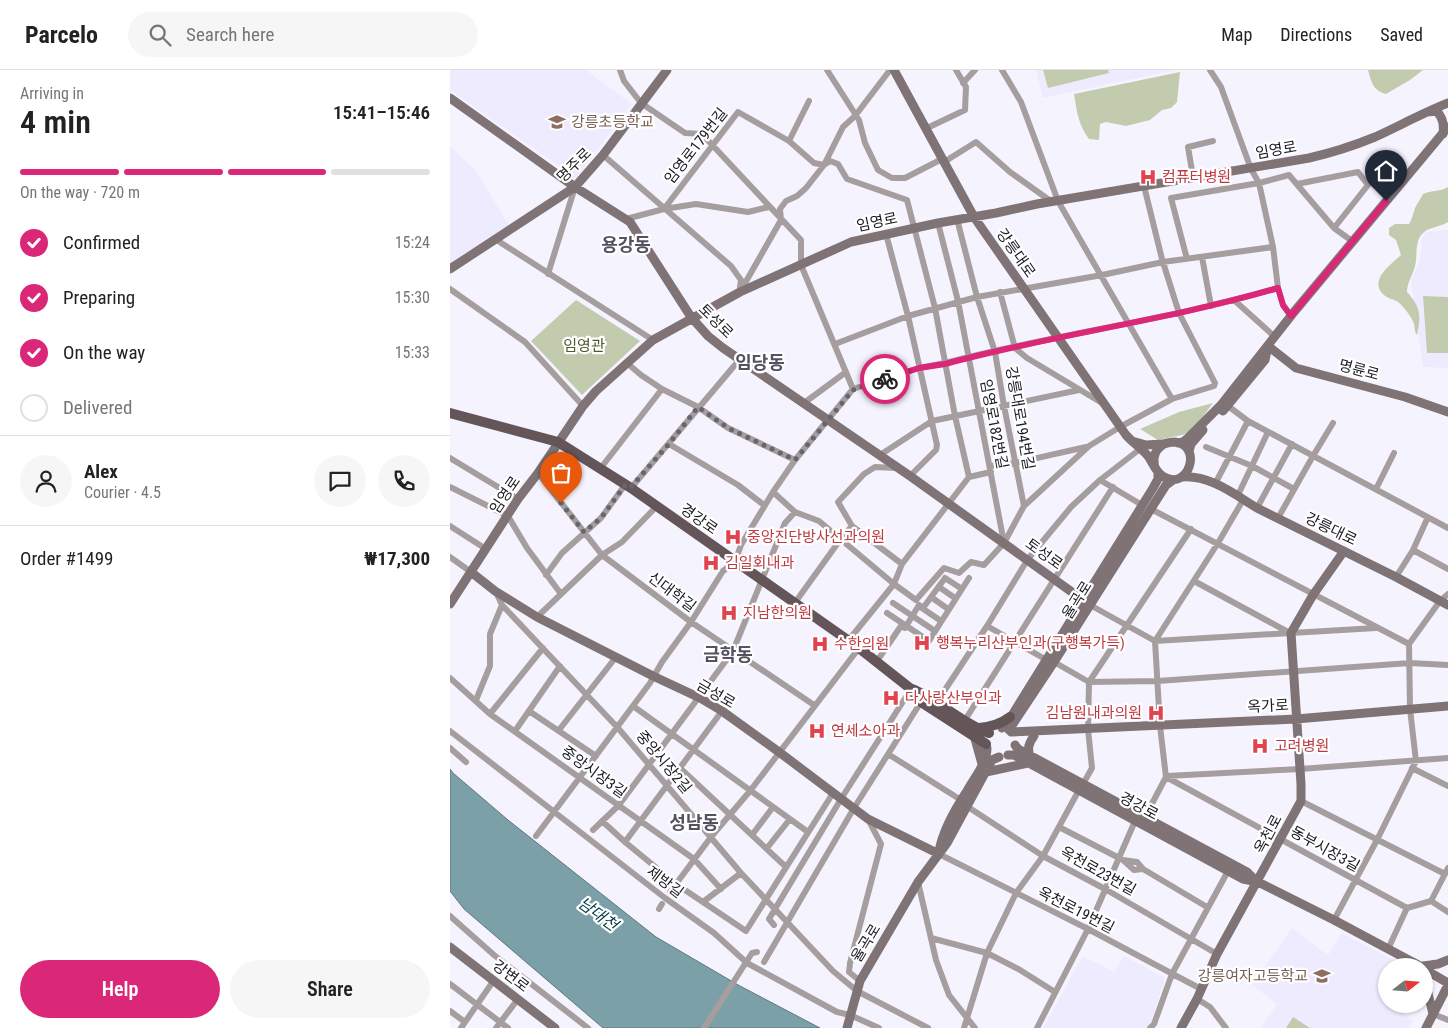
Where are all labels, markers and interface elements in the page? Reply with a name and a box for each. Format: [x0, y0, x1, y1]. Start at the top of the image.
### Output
search box [128, 12, 478, 57]
text: Parcelo [25, 21, 98, 49]
icon: search [146, 21, 174, 49]
text: Search here [186, 23, 274, 46]
text: Map [1221, 24, 1252, 45]
text: Directions [1280, 24, 1352, 45]
text: Saved [1380, 24, 1423, 45]
text: Arriving in [20, 84, 84, 103]
text: 15:41–15:46 [333, 101, 430, 124]
text: 4 min [20, 103, 91, 141]
street label: 임영로179번길 [661, 105, 731, 187]
school or university icon: 강릉초등학교 [547, 112, 567, 132]
place label: 강릉초등학교 [571, 113, 654, 131]
street label: 임영로 [1254, 138, 1298, 162]
street label: 명주로 [553, 144, 595, 186]
pin [1365, 150, 1407, 201]
icon: home [1372, 157, 1400, 185]
hospital icon: 컴퓨터병원 [1138, 167, 1158, 187]
place label: 컴퓨터병원 [1162, 168, 1231, 186]
text: On the way · 720 m [20, 183, 140, 202]
street label: 임영로 [855, 209, 899, 235]
street label: 강릉대로 [993, 225, 1039, 281]
icon: check [20, 229, 48, 257]
text: Confirmed [63, 231, 140, 254]
text: 15:24 [395, 233, 430, 252]
district label: 용강동 [601, 234, 651, 255]
icon: check [20, 284, 48, 312]
text: Preparing [63, 286, 135, 309]
text: 15:30 [395, 288, 430, 307]
street label: 토성로 [695, 300, 737, 342]
park label: 임영관 [563, 337, 605, 355]
icon: check [20, 339, 48, 367]
text: On the way [63, 341, 145, 364]
text: 15:33 [395, 343, 430, 362]
district label: 임당동 [735, 352, 785, 373]
courier [860, 354, 910, 404]
street label: 명륜로 [1337, 356, 1381, 384]
icon: bike [871, 365, 899, 393]
street label: 강릉대로194번길 [1002, 365, 1038, 471]
street label: 임영로182번길 [976, 378, 1012, 470]
text: Delivered [63, 396, 132, 419]
pin [540, 452, 582, 503]
button: person [20, 455, 72, 507]
button: chat [314, 455, 366, 507]
button: phone [378, 455, 430, 507]
icon: bag [547, 459, 575, 487]
text: Alex [84, 460, 118, 483]
street label: 임영로 [486, 473, 524, 517]
text: Courier · 4.5 [84, 483, 161, 502]
street label: 경강로 [677, 500, 721, 538]
street label: 강릉대로 [1302, 509, 1360, 549]
hospital icon: 중앙진단방사선과의원 [723, 527, 743, 547]
place label: 중앙진단방사선과의원 [747, 528, 885, 546]
street label: 토성로 [1022, 535, 1066, 573]
text: Order #1499 [20, 547, 113, 570]
text: ₩17,300 [364, 547, 430, 570]
hospital icon: 김일회내과 [701, 553, 721, 573]
place label: 김일회내과 [725, 554, 794, 572]
street label: 신대학길 [645, 568, 699, 616]
street label: 율곡로 [1058, 578, 1096, 622]
hospital icon: 지남한의원 [719, 603, 739, 623]
place label: 지남한의원 [743, 604, 812, 622]
hospital icon: 행복누리산부인과(구행복가득) [912, 633, 932, 653]
hospital icon: 수한의원 [810, 634, 830, 654]
place label: 행복누리산부인과(구행복가득) [936, 634, 1125, 652]
place label: 수한의원 [834, 635, 889, 653]
district label: 금학동 [703, 644, 753, 665]
street label: 금성로 [694, 676, 738, 712]
hospital icon: 다사랑산부인과 [881, 688, 901, 708]
place label: 다사랑산부인과 [905, 689, 1002, 707]
street label: 옥가로 [1247, 696, 1289, 716]
hospital icon: 김남원내과의원 [1146, 703, 1166, 723]
place label: 김남원내과의원 [1045, 704, 1142, 722]
hospital icon: 연세소아과 [807, 721, 827, 741]
place label: 연세소아과 [831, 722, 900, 740]
street label: 중앙시장2길 [633, 727, 695, 797]
hospital icon: 고려병원 [1250, 736, 1270, 756]
place label: 고려병원 [1274, 737, 1329, 755]
street label: 중앙시장3길 [558, 742, 630, 802]
street label: 경강로 [1116, 788, 1162, 824]
street label: 옥천로 [1250, 811, 1286, 857]
district label: 성남동 [669, 812, 719, 833]
street label: 동부시장3길 [1287, 823, 1363, 875]
street label: 옥천로23번길 [1057, 843, 1139, 899]
street label: 제방길 [643, 862, 687, 902]
street label: 옥천로19번길 [1035, 883, 1117, 937]
water label: 남대천 [575, 893, 623, 936]
street label: 율곡로 [848, 921, 884, 965]
street label: 강변로 [489, 956, 533, 996]
north arrow [1378, 958, 1432, 1012]
map controls [1378, 958, 1433, 1013]
button: Help [20, 960, 220, 1018]
button: Share [230, 960, 430, 1018]
school or university icon: 강릉여자고등학교 [1312, 966, 1332, 986]
place label: 강릉여자고등학교 [1198, 967, 1308, 985]

